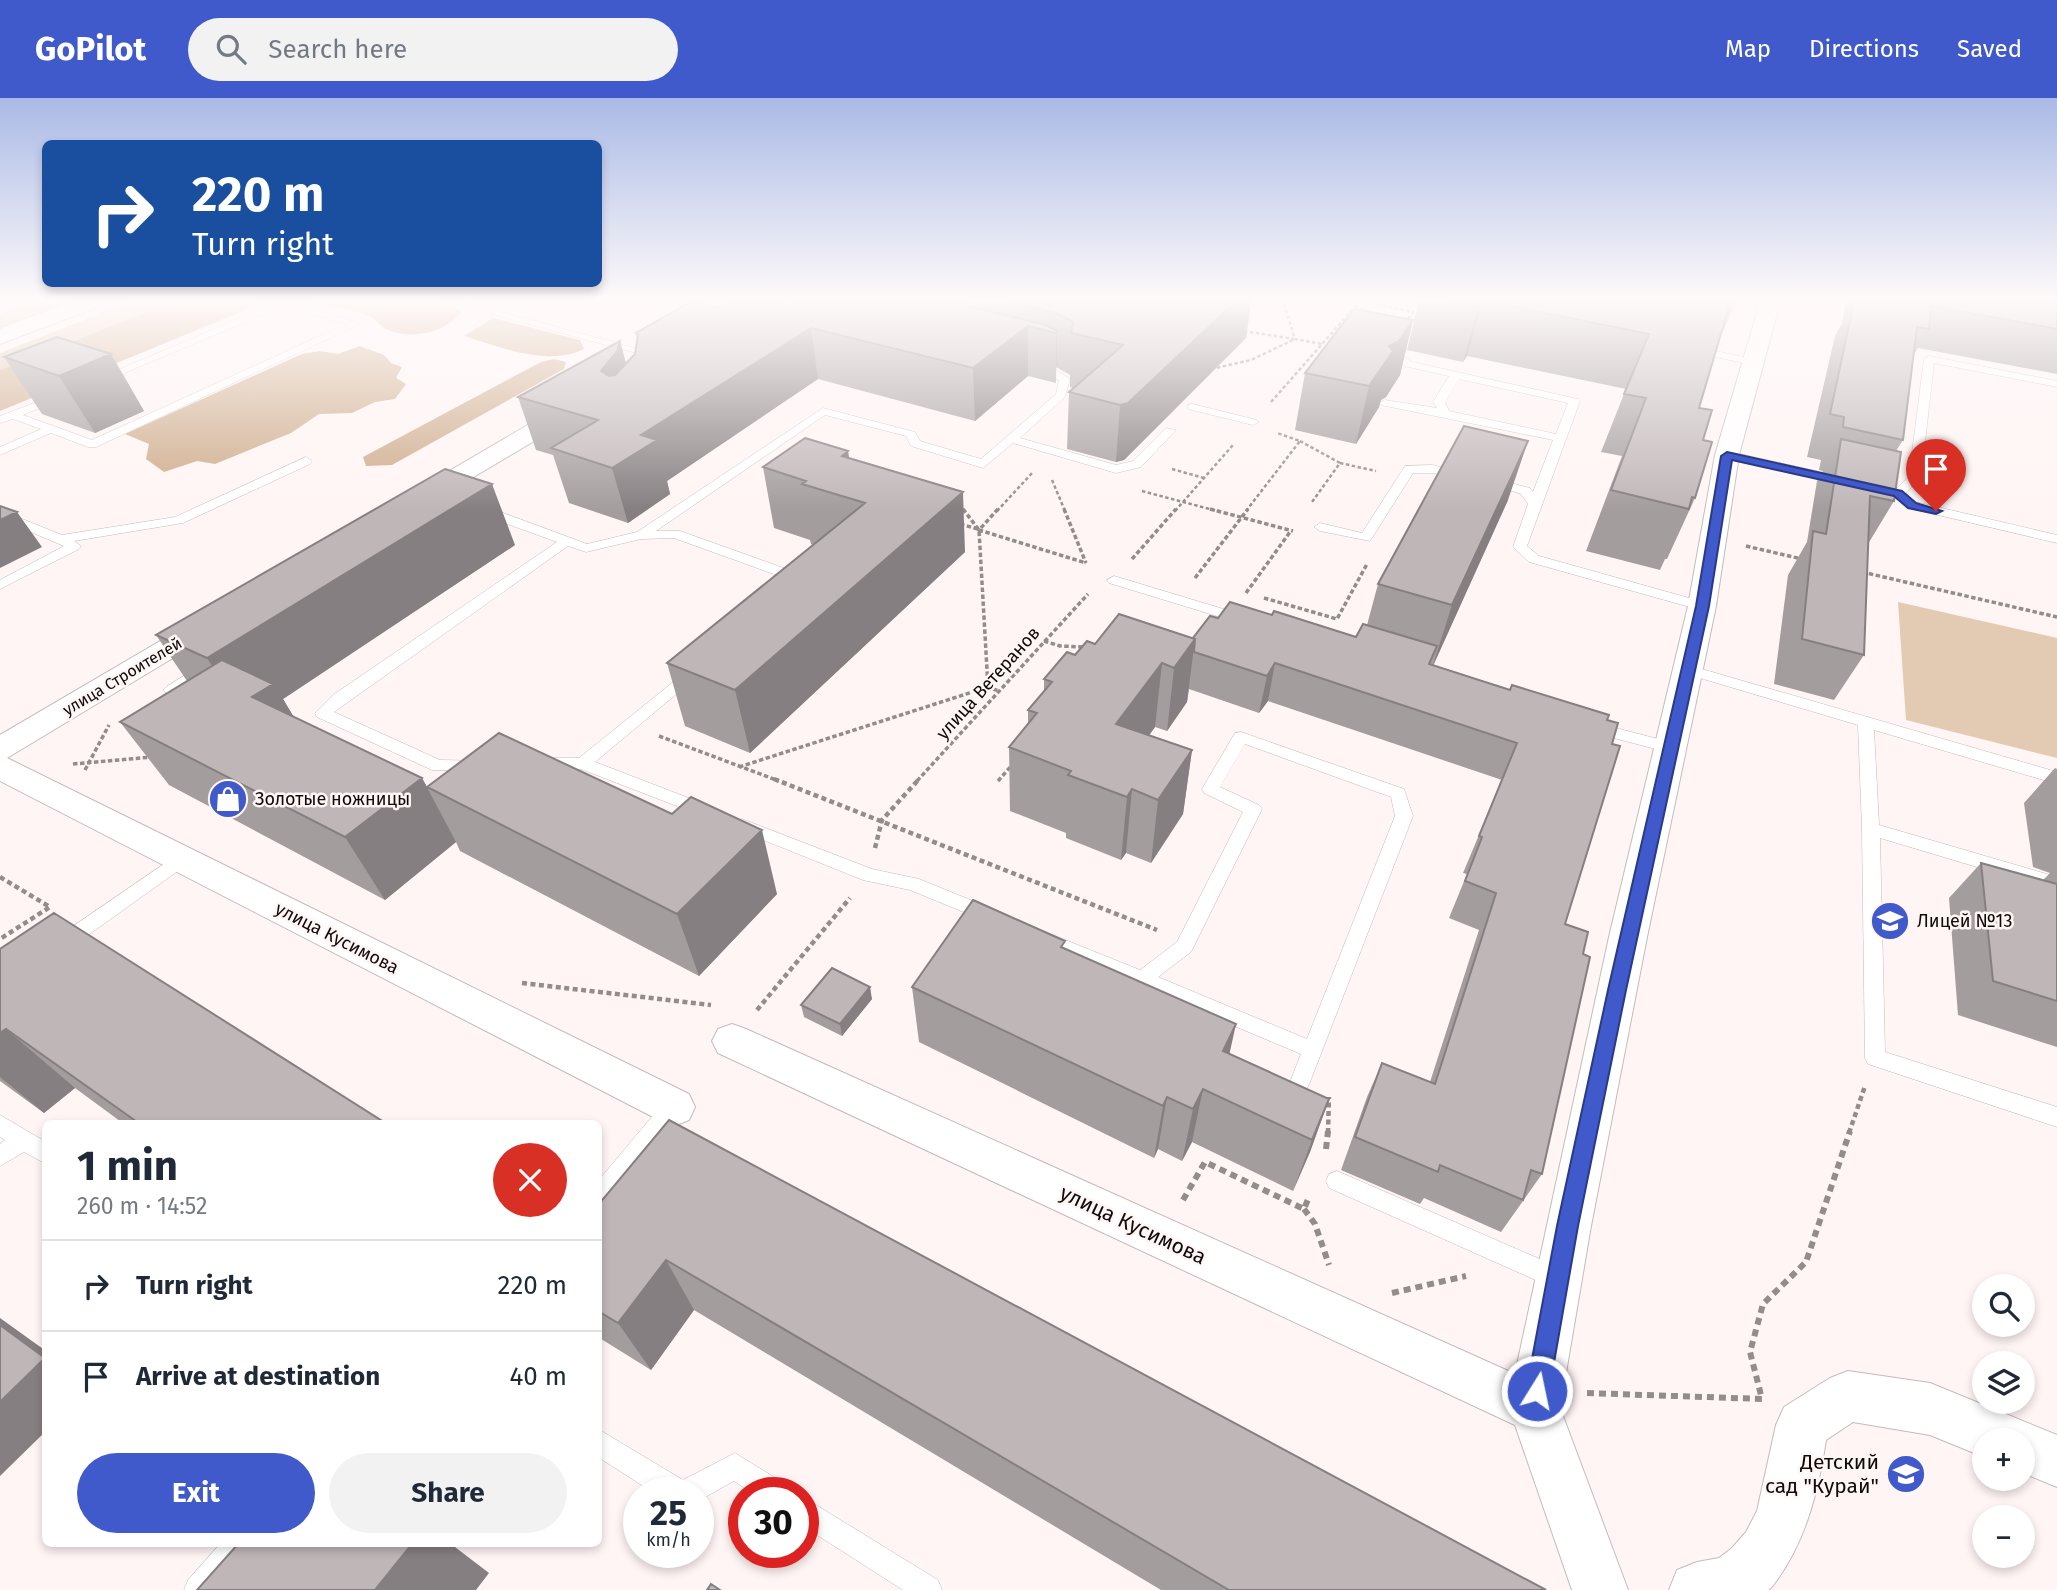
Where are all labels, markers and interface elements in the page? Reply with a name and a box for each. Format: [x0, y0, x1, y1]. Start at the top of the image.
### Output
search box [188, 18, 678, 81]
text: GoPilot [35, 29, 146, 69]
icon: search [212, 30, 250, 68]
text: Search here [268, 34, 407, 65]
text: Map [1725, 35, 1771, 63]
text: Directions [1809, 35, 1919, 63]
text: Saved [1957, 35, 2022, 63]
text: 220 m [192, 165, 324, 224]
icon: right [77, 168, 168, 259]
text: Turn right [192, 225, 334, 263]
pin [1906, 439, 1966, 511]
icon: arrive [1917, 450, 1955, 488]
street label: улица Ветеранов [932, 622, 1044, 744]
street label: улица Строителей [59, 633, 185, 719]
shop icon: Золотые ножницы [207, 778, 249, 820]
place label: Золотые ножницы [255, 788, 410, 810]
street label: улица Кусимова [271, 897, 403, 979]
school or university icon: Лицей №13 [1869, 900, 1911, 942]
place label: Лицей №13 [1917, 910, 2012, 932]
text: 1 min [77, 1141, 178, 1191]
button: close [493, 1143, 567, 1217]
street label: улица Кусимова [1056, 1180, 1210, 1270]
text: 260 m · 14:52 [77, 1192, 207, 1220]
icon: right [77, 1267, 115, 1305]
text: Turn right [136, 1270, 253, 1301]
text: 220 m [498, 1270, 567, 1301]
map controls [1972, 1274, 2035, 1568]
button: search [1972, 1274, 2035, 1337]
button: layers [1972, 1351, 2035, 1414]
position arrow [1500, 1354, 1574, 1428]
icon: arrive [77, 1358, 115, 1396]
text: Arrive at destination [136, 1361, 380, 1392]
text: 40 m [509, 1361, 567, 1392]
button: + [1972, 1428, 2035, 1491]
place label: Детский сад "Курай" [1765, 1449, 1879, 1499]
button: Exit [77, 1453, 315, 1533]
button: Share [329, 1453, 567, 1533]
school or university icon: Детский сад "Курай" [1885, 1453, 1927, 1495]
speed limit sign: 30 [728, 1477, 819, 1568]
text: 25 [650, 1492, 687, 1534]
button: − [1972, 1505, 2035, 1568]
text: km/h [646, 1529, 691, 1551]

